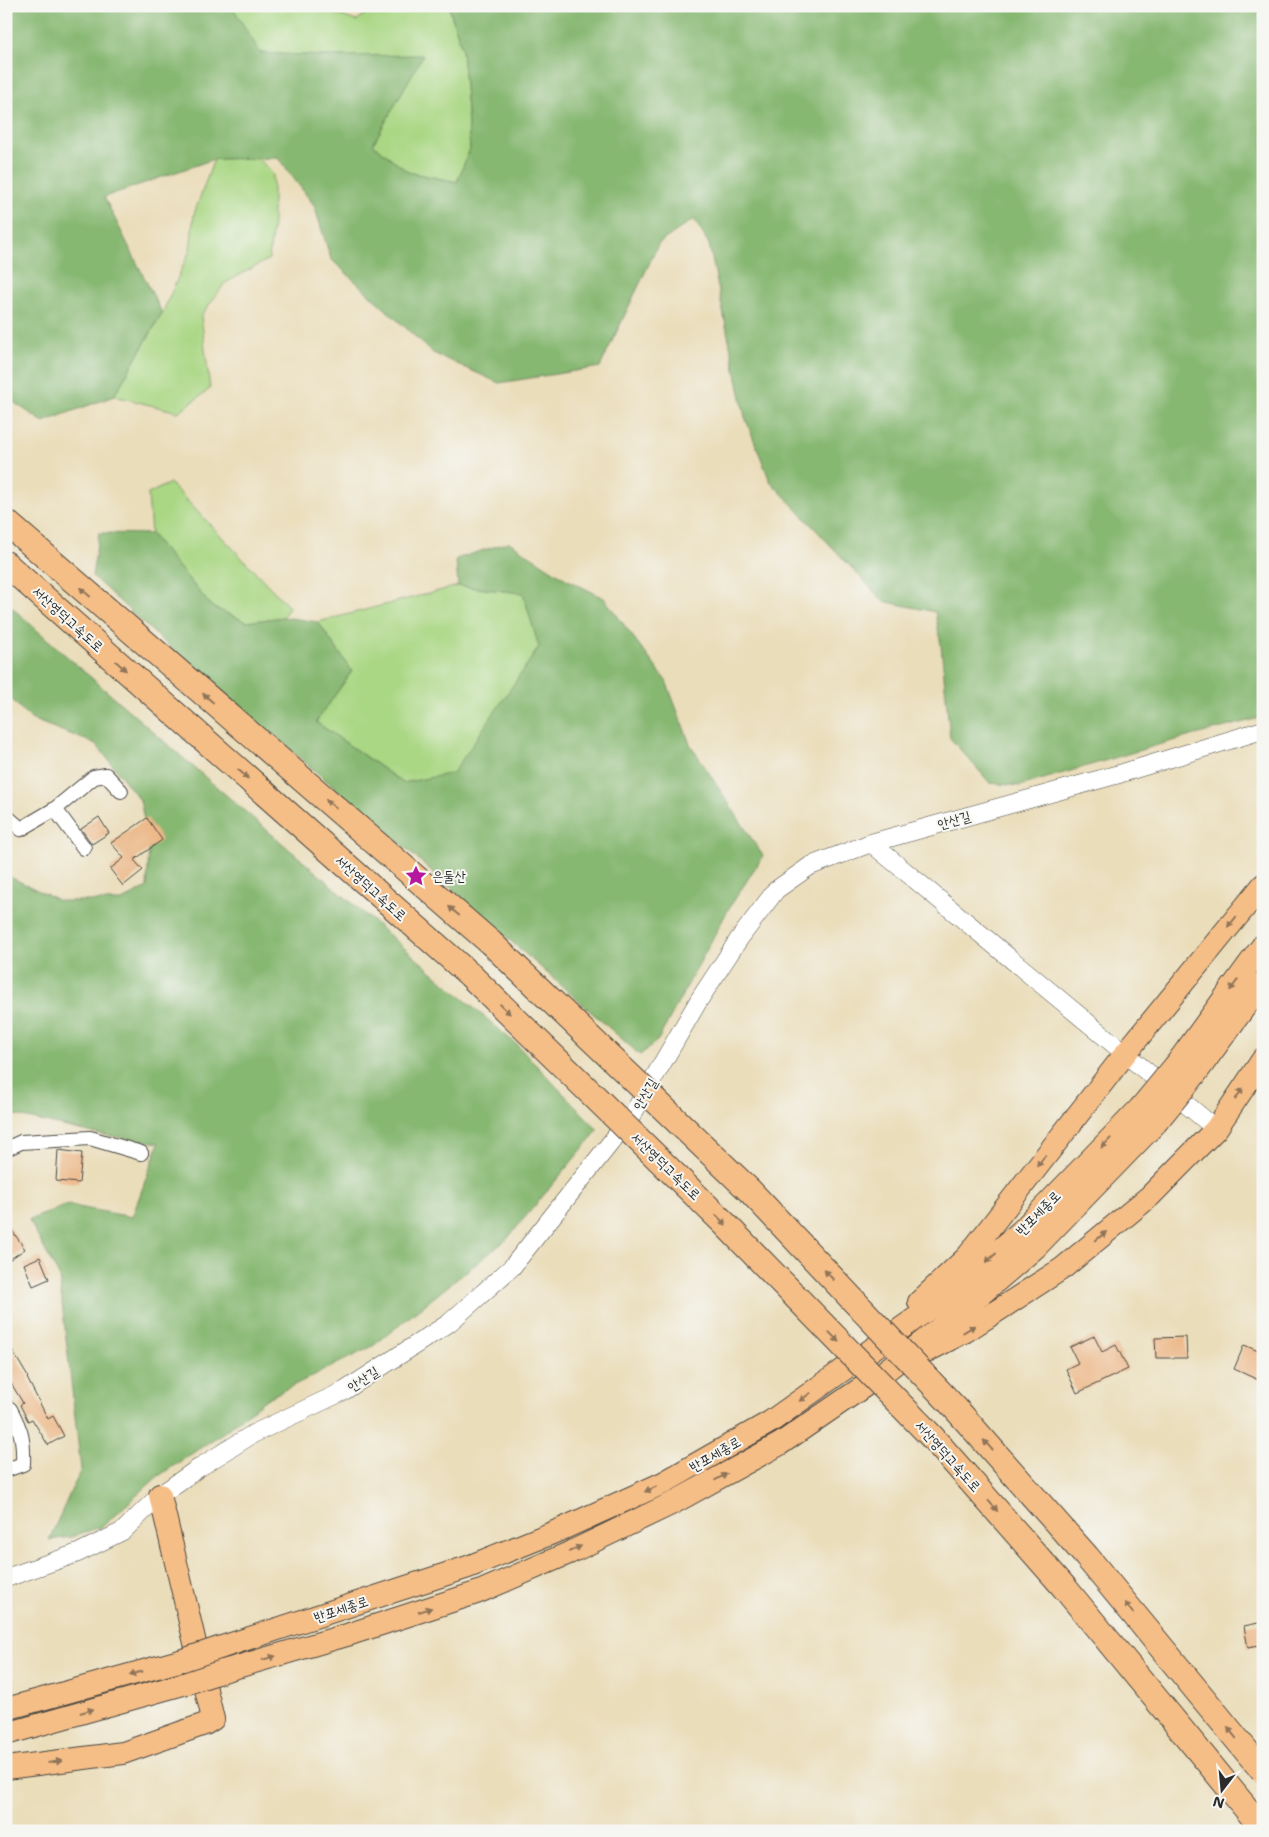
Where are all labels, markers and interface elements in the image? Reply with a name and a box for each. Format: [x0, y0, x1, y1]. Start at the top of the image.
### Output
street label: 서산영덕고속도로 [28, 582, 108, 656]
one-way arrow [79, 586, 92, 597]
one-way arrow [115, 660, 127, 671]
one-way arrow [202, 693, 214, 704]
one-way arrow [236, 768, 249, 779]
one-way arrow [324, 799, 337, 810]
street label: 안산길 [935, 806, 973, 833]
street label: 서산영덕고속도로 [331, 851, 411, 925]
place icon: 은둘산 [403, 863, 429, 889]
place label: 은둘산 [432, 867, 467, 885]
one-way arrow [447, 905, 460, 916]
one-way arrow [1226, 916, 1237, 929]
one-way arrow [1229, 978, 1239, 992]
one-way arrow [498, 1003, 510, 1015]
street label: 안산길 [629, 1074, 662, 1113]
one-way arrow [1234, 1087, 1244, 1101]
street label: 서산영덕고속도로 [627, 1128, 705, 1204]
one-way arrow [1100, 1137, 1112, 1149]
one-way arrow [1036, 1154, 1046, 1168]
street label: 반포세종로 [1012, 1187, 1064, 1239]
one-way arrow [715, 1214, 727, 1226]
one-way arrow [1095, 1230, 1108, 1241]
one-way arrow [986, 1252, 998, 1264]
one-way arrow [823, 1269, 835, 1281]
one-way arrow [962, 1324, 975, 1334]
one-way arrow [828, 1330, 840, 1342]
street label: 안산길 [344, 1362, 383, 1396]
one-way arrow [798, 1392, 812, 1402]
street label: 서산영덕고속도로 [911, 1416, 985, 1496]
street label: 반포세종로 [686, 1432, 744, 1476]
one-way arrow [982, 1440, 994, 1452]
one-way arrow [714, 1472, 727, 1481]
one-way arrow [644, 1485, 658, 1493]
one-way arrow [987, 1500, 999, 1512]
one-way arrow [568, 1545, 583, 1554]
street label: 반포세종로 [311, 1592, 371, 1626]
one-way arrow [1123, 1601, 1134, 1614]
one-way arrow [417, 1605, 432, 1613]
one-way arrow [262, 1653, 277, 1661]
one-way arrow [128, 1669, 143, 1677]
one-way arrow [79, 1707, 94, 1715]
one-way arrow [1226, 1727, 1237, 1740]
one-way arrow [47, 1758, 63, 1766]
north arrow [1196, 1764, 1246, 1814]
text: N [1211, 1792, 1226, 1813]

